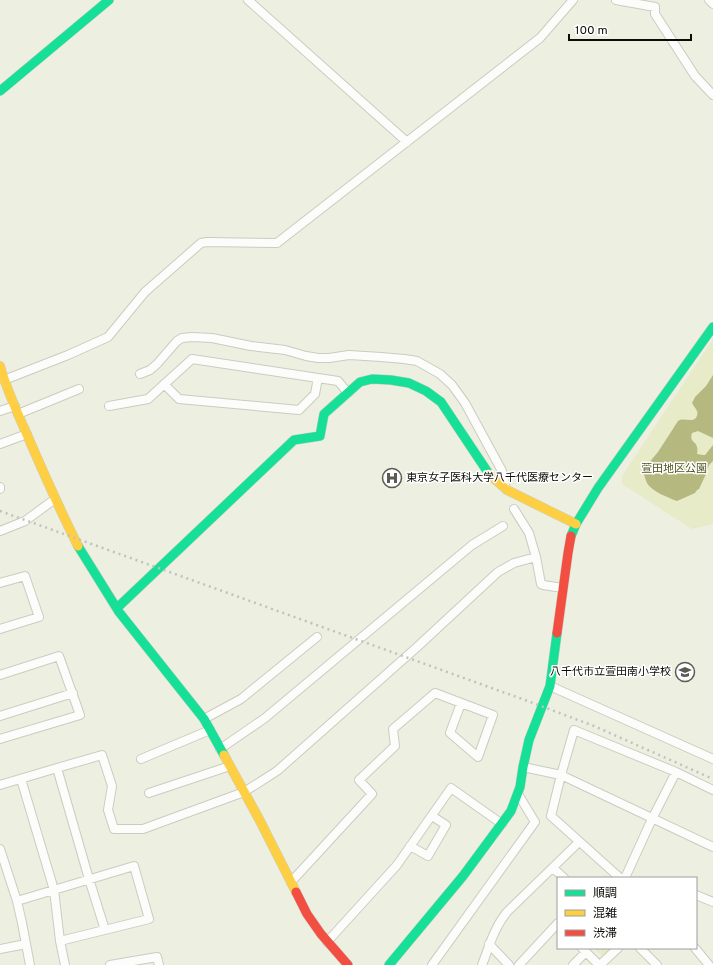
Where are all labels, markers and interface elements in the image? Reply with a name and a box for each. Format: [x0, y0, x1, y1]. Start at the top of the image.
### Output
scale bar [569, 16, 691, 42]
text: 100 m [575, 23, 608, 39]
park label: 萱田地区公園 [641, 462, 707, 476]
hospital icon: 東京女子医科大学八千代医療センター [381, 467, 403, 489]
place label: 東京女子医科大学八千代医療センター [406, 471, 593, 485]
school or university icon: 八千代市立萱田南小学校 [674, 661, 696, 683]
place label: 八千代市立萱田南小学校 [550, 665, 671, 679]
legend [557, 877, 697, 949]
text: 順調 [593, 886, 617, 902]
text: 混雑 [593, 906, 617, 922]
text: 渋滞 [593, 926, 617, 942]

